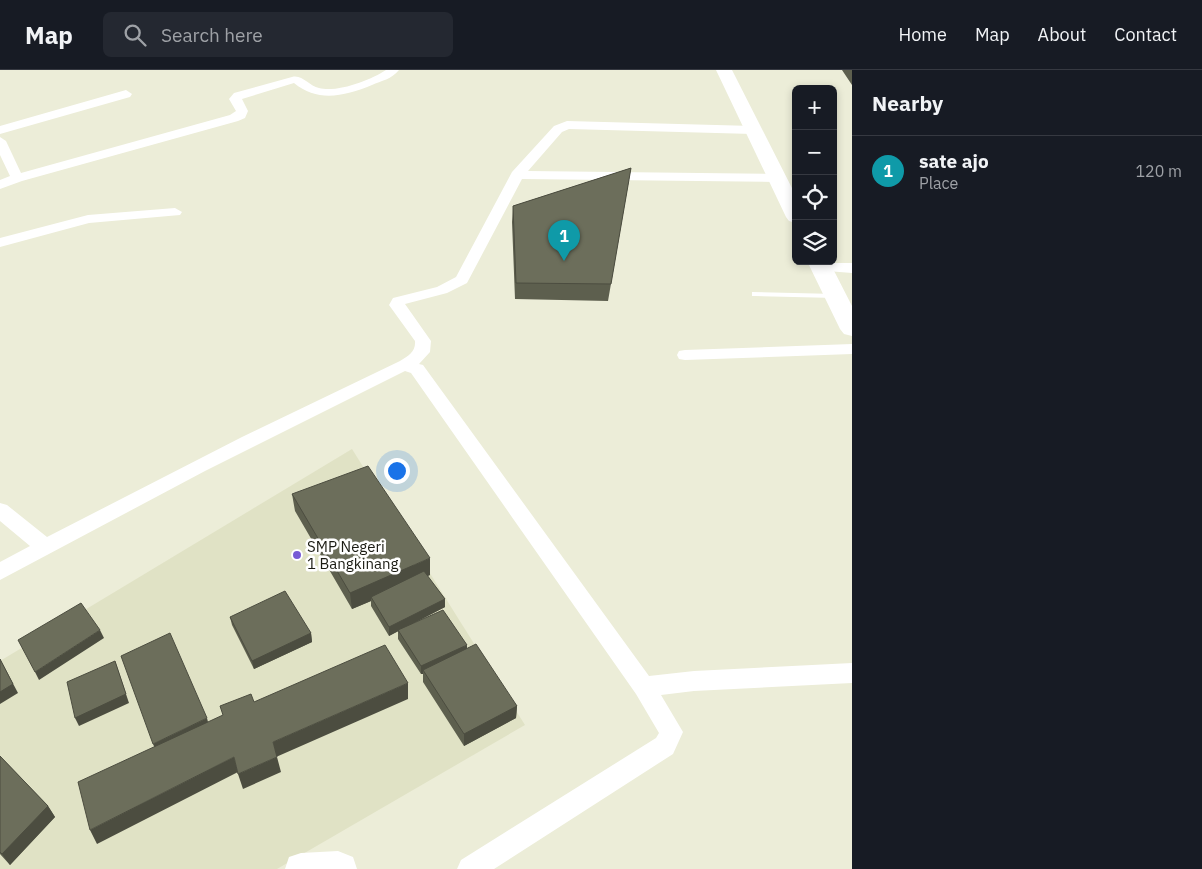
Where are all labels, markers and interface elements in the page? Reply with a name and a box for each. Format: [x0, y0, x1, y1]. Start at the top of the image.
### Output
search box [103, 12, 453, 57]
text: Map [25, 19, 73, 51]
icon: search [121, 21, 149, 49]
text: Search here [161, 23, 263, 47]
text: Home [899, 23, 947, 46]
text: Map [975, 23, 1010, 46]
text: About [1038, 23, 1086, 46]
text: Contact [1114, 23, 1177, 46]
map controls [792, 85, 837, 265]
button: + [792, 85, 837, 130]
text: Nearby [872, 89, 943, 117]
button: − [792, 130, 837, 175]
text: sate ajo [919, 149, 989, 173]
text: 1 [883, 161, 893, 181]
text: 120 m [1135, 161, 1182, 181]
text: Place [919, 173, 958, 193]
button: locate [792, 175, 837, 220]
pin: 1 [548, 220, 580, 261]
button: layers [792, 220, 837, 265]
your location [384, 458, 410, 484]
place label: SMP Negeri 1 Bangkinang [307, 537, 398, 573]
marker: SMP Negeri 1 Bangkinang [291, 549, 303, 561]

